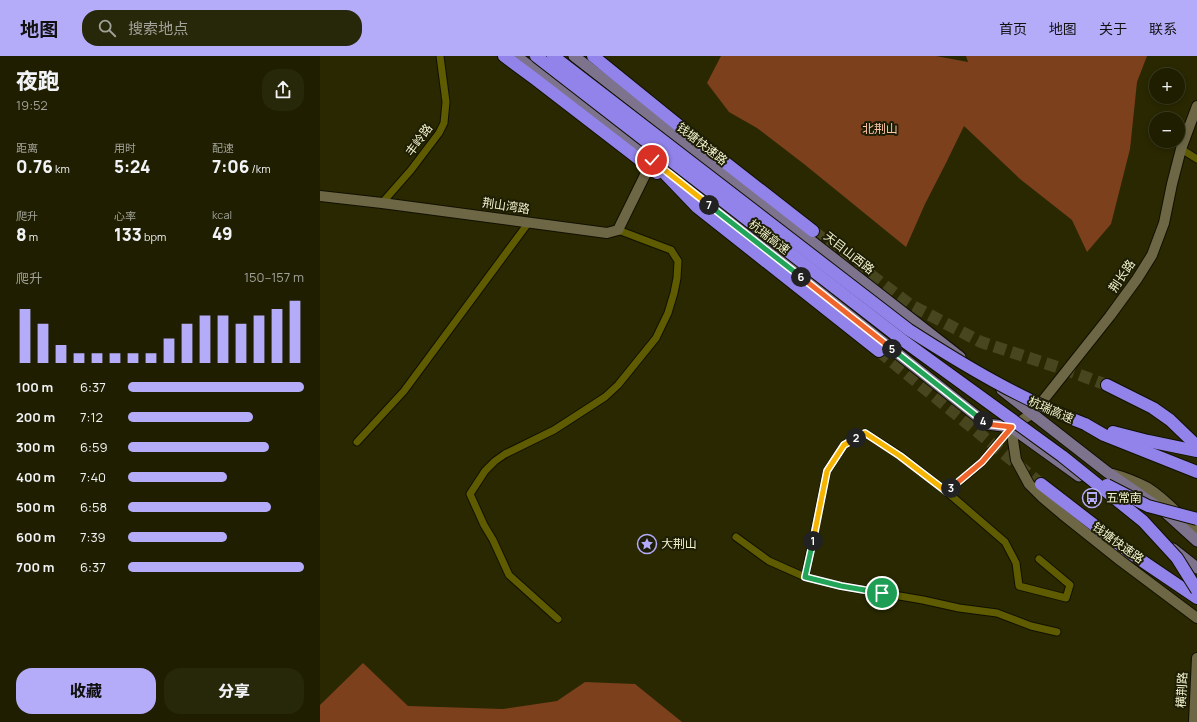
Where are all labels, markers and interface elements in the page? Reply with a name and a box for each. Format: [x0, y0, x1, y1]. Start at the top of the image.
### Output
search box [82, 10, 362, 46]
text: 地图 [20, 16, 58, 42]
icon: search [96, 17, 118, 39]
text: 搜索地点 [128, 18, 188, 39]
text: 首页 [999, 19, 1027, 38]
text: 地图 [1049, 19, 1077, 38]
text: 关于 [1099, 19, 1127, 38]
text: 联系 [1149, 19, 1177, 38]
text: 夜跑 [16, 66, 60, 96]
map controls [1149, 68, 1185, 148]
button: + [1149, 68, 1185, 104]
button: share [262, 69, 304, 111]
text: 19:52 [16, 96, 48, 114]
button: − [1149, 112, 1185, 148]
street label: 钱塘快速路 [673, 118, 731, 169]
street label: 丰岭路 [401, 120, 436, 159]
park label: 北荆山 [862, 120, 898, 137]
text: 距离 [16, 140, 38, 155]
text: 用时 [114, 140, 136, 155]
text: 配速 [212, 140, 234, 155]
pin [635, 143, 669, 177]
icon: check [641, 149, 663, 171]
text: 0.76 [16, 155, 53, 178]
text: 5:24 [114, 155, 150, 178]
text: 7:06 [212, 155, 249, 178]
text: km [53, 161, 70, 176]
text: /km [249, 161, 271, 176]
street label: 荆山湾路 [481, 194, 531, 217]
pin: 7 [699, 195, 719, 215]
text: 7 [706, 197, 712, 212]
text: kcal [212, 207, 232, 222]
text: 爬升 [16, 208, 38, 223]
text: 心率 [114, 208, 136, 223]
street label: 杭瑞高速 [745, 215, 793, 258]
text: 49 [212, 222, 233, 245]
text: 8 [16, 223, 27, 246]
text: 133 [114, 223, 142, 246]
street label: 天目山西路 [820, 227, 878, 278]
text: m [27, 229, 38, 244]
text: bpm [142, 229, 166, 244]
street label: 荆长路 [1104, 256, 1139, 295]
pin: 6 [791, 267, 811, 287]
text: 150–157 m [244, 268, 304, 286]
text: 爬升 [16, 269, 42, 287]
text: 6 [798, 269, 804, 284]
pin: 5 [882, 339, 902, 359]
text: 5 [889, 341, 895, 356]
text: 100 m [16, 378, 53, 396]
text: 6:37 [80, 378, 106, 396]
street label: 杭瑞高速 [1026, 392, 1077, 427]
text: 200 m [16, 408, 55, 426]
text: 7:12 [80, 408, 103, 426]
pin: 4 [973, 411, 993, 431]
text: 4 [980, 413, 986, 428]
pin: 2 [846, 428, 866, 448]
text: 2 [853, 430, 859, 445]
text: 300 m [16, 438, 55, 456]
text: 6:59 [80, 438, 108, 456]
text: 400 m [16, 468, 55, 486]
text: 7:40 [80, 468, 106, 486]
pin: 3 [941, 478, 961, 498]
text: 3 [948, 480, 954, 495]
bus stop icon: 五常南 [1081, 487, 1103, 509]
place label: 五常南 [1106, 489, 1142, 506]
text: 500 m [16, 498, 55, 516]
text: 6:58 [80, 498, 107, 516]
street label: 钱塘快速路 [1089, 518, 1148, 567]
text: 600 m [16, 528, 55, 546]
text: 7:39 [80, 528, 106, 546]
pin: 1 [803, 531, 823, 551]
place icon: 大荆山 [636, 533, 658, 555]
text: 1 [811, 533, 815, 548]
place label: 大荆山 [661, 535, 697, 552]
text: 700 m [16, 558, 54, 576]
text: 6:37 [80, 558, 106, 576]
pin [865, 576, 899, 610]
icon: arrive [871, 582, 893, 604]
button: 收藏 [16, 668, 156, 714]
button: 分享 [164, 668, 304, 714]
street label: 横荆路 [1172, 672, 1191, 708]

